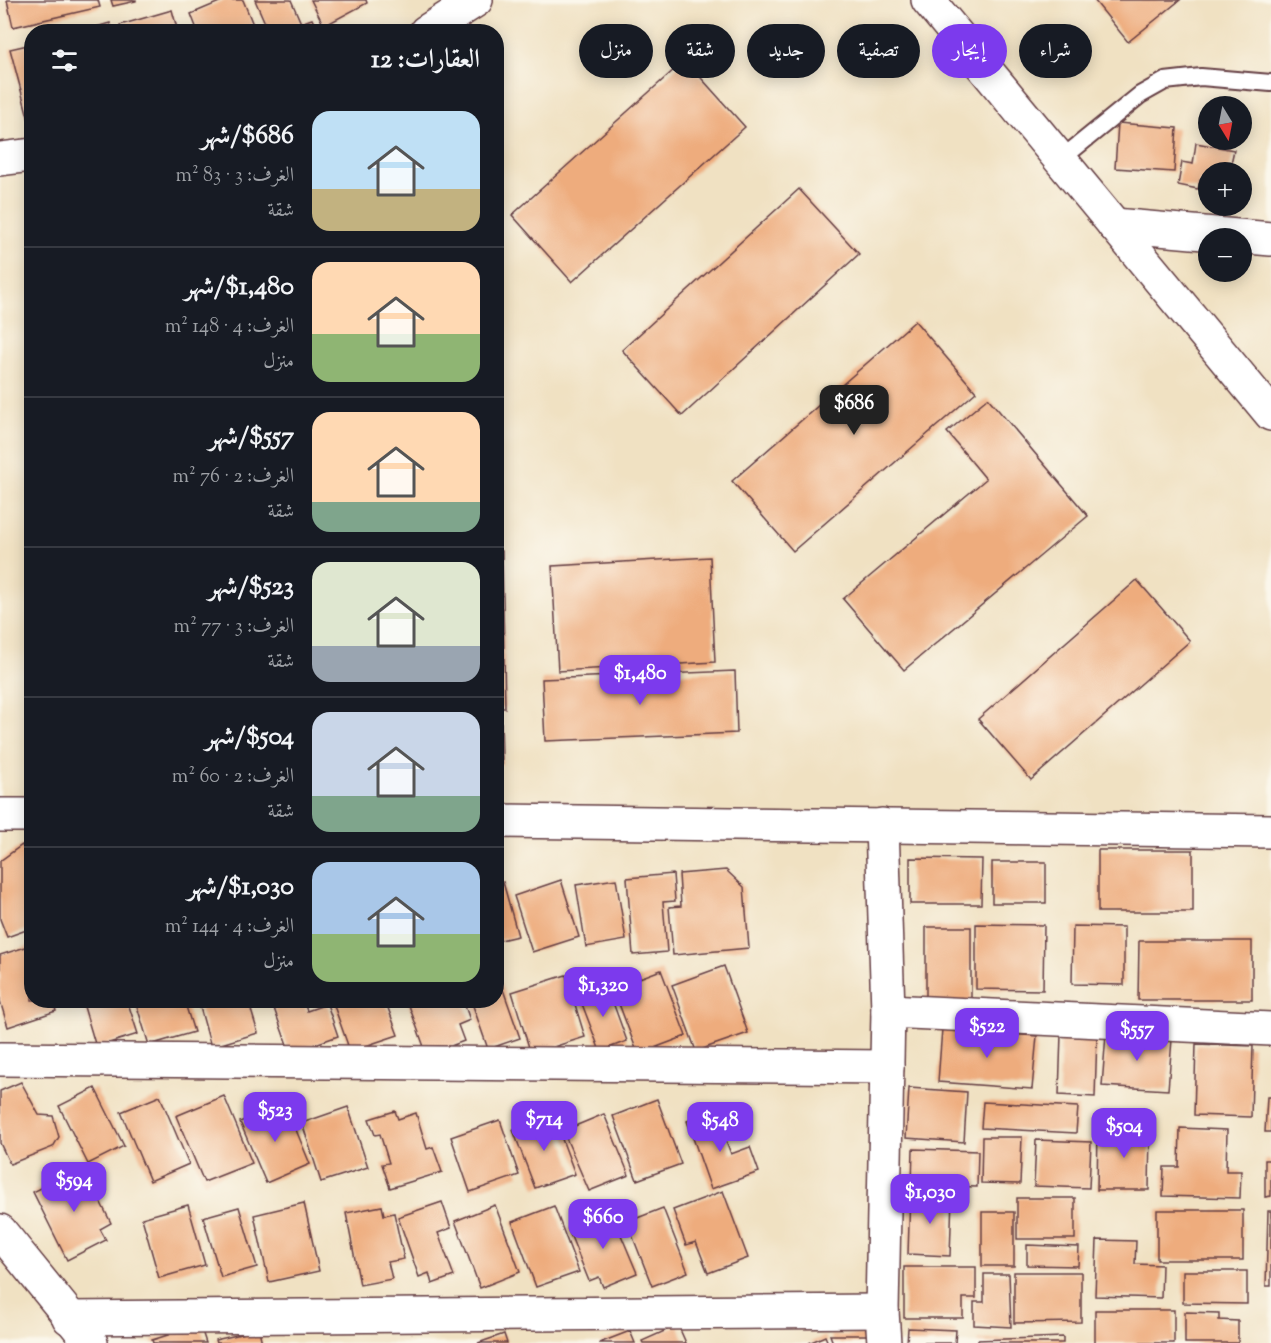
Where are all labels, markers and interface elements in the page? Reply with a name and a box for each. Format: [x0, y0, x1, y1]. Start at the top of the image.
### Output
chip: منزل [579, 24, 653, 78]
chip: شقة [665, 24, 735, 78]
chip: جديد [747, 24, 825, 78]
chip: تصفية [837, 24, 920, 78]
chip: إيجار [932, 24, 1007, 78]
chip: شراء [1019, 24, 1092, 78]
text: العقارات: 12 [371, 42, 480, 79]
icon: filters [48, 44, 81, 77]
north arrow [1198, 96, 1252, 150]
map controls [1198, 96, 1252, 282]
text: $686/شهر [201, 118, 294, 155]
icon: home [360, 135, 432, 207]
text: الغرف: 3 · 83 m² [176, 162, 294, 191]
button: + [1198, 162, 1252, 216]
text: شقة [268, 197, 294, 226]
button: − [1198, 228, 1252, 282]
text: $1,480/شهر [184, 269, 294, 306]
icon: home [360, 286, 432, 358]
text: الغرف: 4 · 148 m² [165, 313, 294, 342]
text: منزل [263, 348, 294, 377]
pin: $686 [818, 385, 890, 436]
text: $686 [834, 390, 874, 419]
text: $557/شهر [208, 419, 294, 456]
icon: home [360, 436, 432, 508]
text: الغرف: 2 · 76 m² [172, 463, 294, 492]
text: شقة [268, 498, 294, 527]
text: $523/شهر [208, 569, 294, 606]
icon: home [360, 586, 432, 658]
text: الغرف: 3 · 77 m² [174, 613, 294, 642]
text: شقة [268, 648, 294, 677]
pin: $1,480 [591, 655, 689, 706]
text: $1,480 [613, 660, 667, 689]
text: $504/شهر [205, 719, 294, 756]
icon: home [360, 736, 432, 808]
text: الغرف: 2 · 60 m² [172, 763, 294, 792]
text: شقة [268, 798, 294, 827]
text: $1,030/شهر [187, 869, 294, 906]
icon: home [360, 886, 432, 958]
text: الغرف: 4 · 144 m² [165, 913, 294, 942]
text: منزل [263, 948, 294, 977]
pin: $1,320 [554, 967, 652, 1018]
text: $1,320 [578, 972, 628, 1001]
pin: $522 [951, 1008, 1023, 1059]
pin: $557 [1101, 1011, 1173, 1062]
text: $522 [969, 1013, 1005, 1042]
text: $557 [1120, 1016, 1154, 1045]
pin: $523 [239, 1092, 311, 1143]
text: $523 [258, 1097, 292, 1126]
pin: $714 [508, 1101, 580, 1152]
pin: $548 [684, 1102, 756, 1153]
text: $714 [525, 1106, 563, 1135]
text: $548 [701, 1107, 739, 1136]
pin: $504 [1088, 1108, 1160, 1159]
text: $504 [1105, 1113, 1143, 1142]
pin: $594 [38, 1162, 110, 1213]
text: $594 [55, 1167, 93, 1196]
pin: $1,030 [881, 1174, 979, 1225]
text: $1,030 [905, 1179, 955, 1208]
pin: $660 [567, 1199, 639, 1250]
text: $660 [582, 1204, 624, 1233]

